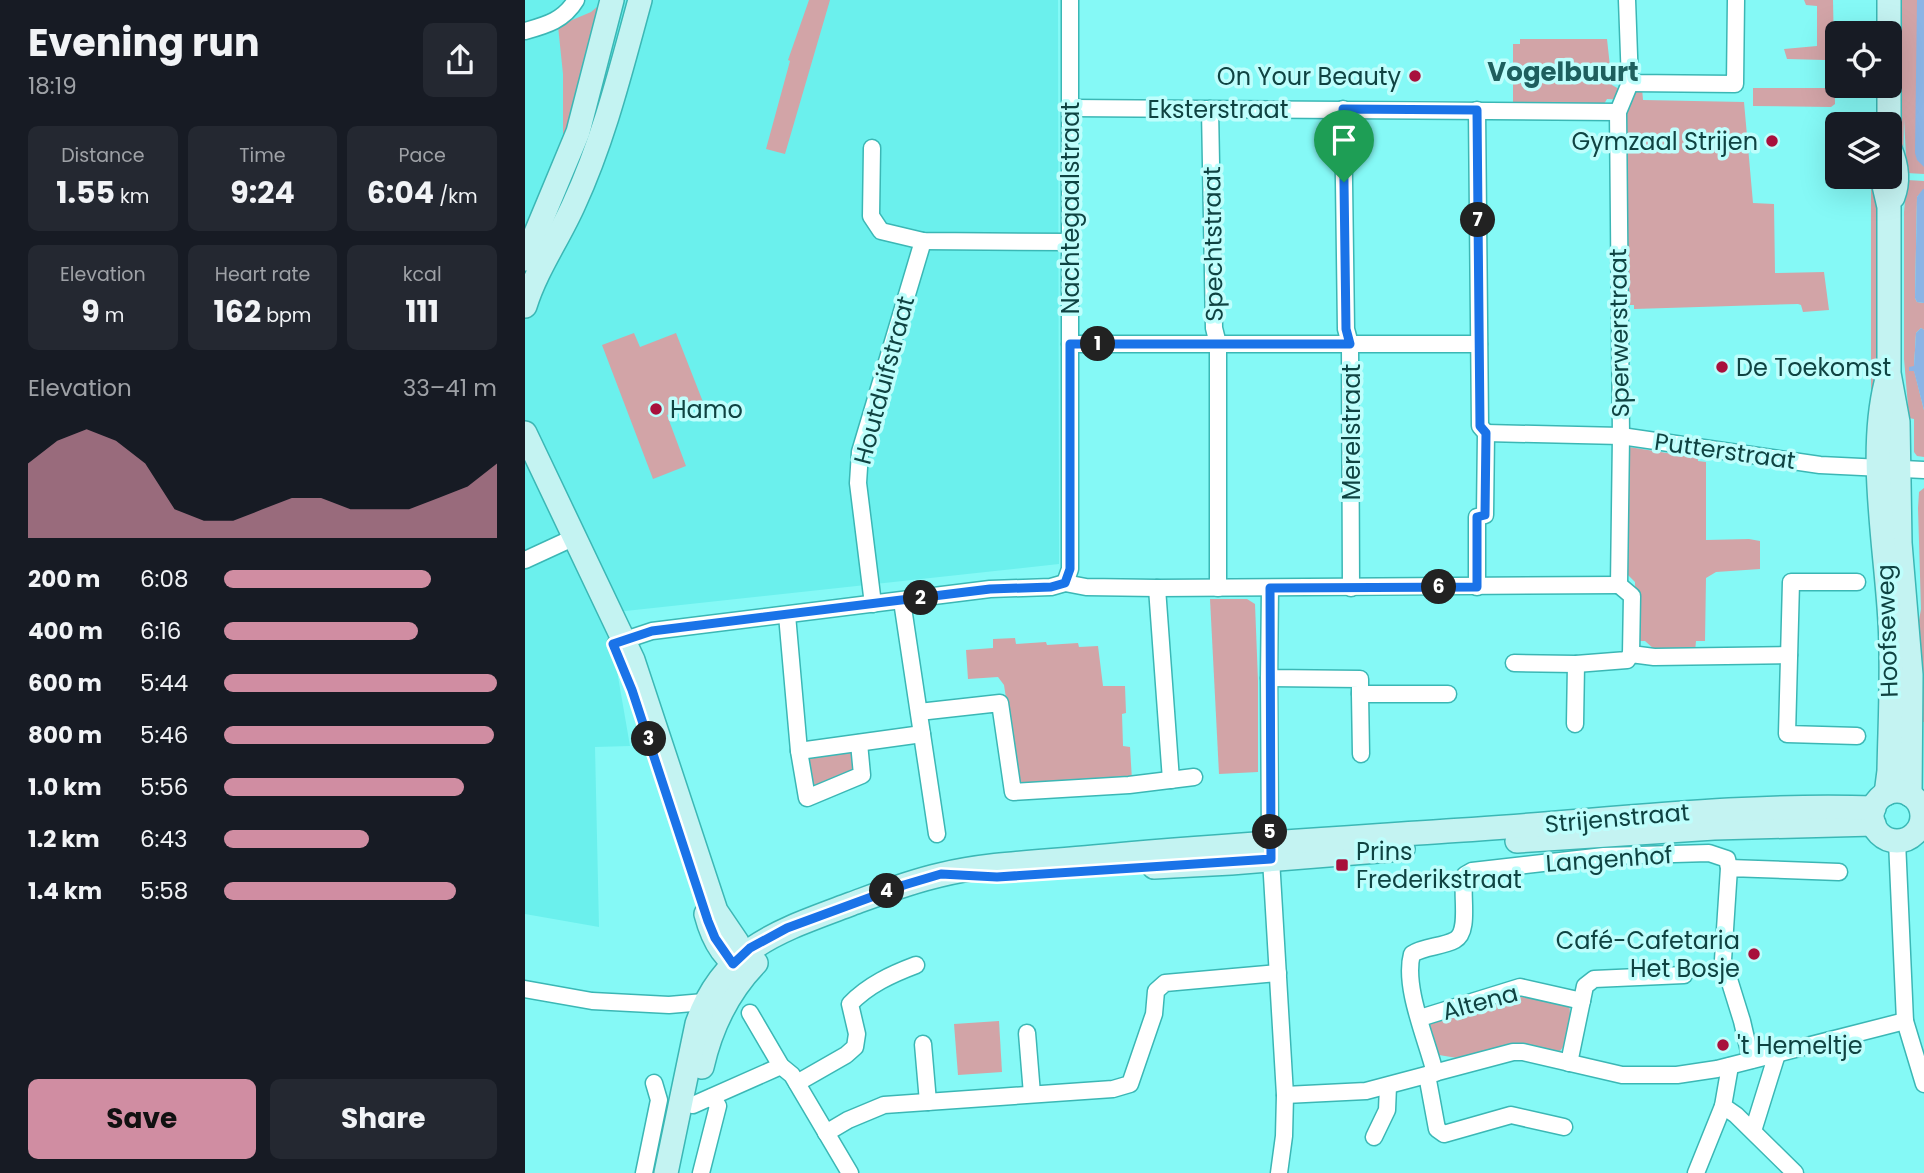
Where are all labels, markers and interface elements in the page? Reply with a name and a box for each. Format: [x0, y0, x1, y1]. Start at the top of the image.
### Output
text: Evening run [28, 16, 260, 69]
map controls [1825, 21, 1902, 189]
button: locate [1825, 21, 1902, 98]
button: share [423, 23, 497, 97]
district label: Vogelbuurt [1487, 54, 1639, 90]
place label: On Your Beauty [1217, 60, 1401, 93]
marker: On Your Beauty [1407, 68, 1423, 84]
text: 18:19 [28, 70, 77, 102]
street label: Eksterstraat [1147, 93, 1289, 126]
street label: Nachtegaalstraat [1054, 102, 1087, 314]
pin [1314, 110, 1374, 182]
button: layers [1825, 112, 1902, 189]
icon: arrive [1325, 121, 1363, 159]
place label: Gymzaal Strijen [1572, 125, 1758, 158]
marker: Gymzaal Strijen [1764, 133, 1780, 149]
text: Distance [61, 142, 144, 169]
text: Time [239, 142, 286, 169]
text: Pace [399, 142, 446, 169]
street label: Spechtstraat [1195, 166, 1231, 322]
text: 1.55 [56, 171, 115, 214]
text: 9:24 [230, 171, 295, 214]
text: 6:04 [367, 171, 434, 214]
text: km [115, 183, 149, 210]
text: /km [434, 183, 478, 210]
pin: 7 [1461, 202, 1495, 238]
text: 7 [1472, 206, 1483, 233]
street label: Sperwerstraat [1601, 248, 1637, 418]
text: Elevation [60, 261, 146, 288]
text: Heart rate [215, 261, 310, 288]
text: kcal [403, 261, 442, 288]
text: 9 [81, 290, 100, 333]
text: 162 [214, 290, 261, 333]
text: 111 [405, 290, 439, 333]
street label: Houtduifstraat [846, 292, 922, 468]
text: m [100, 302, 124, 329]
text: bpm [261, 302, 311, 329]
pin: 1 [1081, 326, 1115, 362]
text: 1 [1094, 330, 1101, 357]
place label: De Toekomst [1736, 351, 1891, 384]
marker: De Toekomst [1714, 359, 1730, 375]
street label: Merelstraat [1335, 364, 1368, 500]
text: Elevation [28, 372, 132, 404]
text: 33–41 m [403, 372, 497, 404]
place label: Hamo [670, 393, 743, 426]
marker: Hamo [648, 401, 664, 417]
street label: Putterstraat [1652, 425, 1798, 477]
text: 200 m [28, 563, 100, 595]
text: 6:08 [140, 563, 188, 595]
street label: Hoofseweg [1868, 564, 1906, 698]
pin: 6 [1422, 570, 1457, 604]
text: 6 [1432, 573, 1445, 600]
pin: 2 [903, 580, 939, 616]
text: 2 [915, 584, 926, 611]
text: 400 m [28, 615, 103, 647]
text: 6:16 [140, 615, 181, 647]
text: 600 m [28, 667, 102, 699]
text: 5:44 [140, 667, 188, 699]
text: 800 m [28, 719, 102, 751]
text: 5:46 [140, 719, 188, 751]
pin: 3 [631, 722, 667, 756]
text: 3 [643, 725, 654, 752]
text: 1.0 km [28, 771, 102, 803]
text: 5:56 [140, 771, 188, 803]
street label: Strijenstraat [1543, 795, 1691, 841]
pin: 5 [1253, 814, 1287, 850]
text: 5 [1263, 818, 1276, 845]
text: 1.2 km [28, 823, 100, 855]
text: 6:43 [140, 823, 188, 855]
place label: Prins Frederikstraat [1356, 835, 1522, 896]
street label: Langenhof [1544, 838, 1674, 880]
marker: Prins Frederikstraat [1334, 857, 1350, 873]
pin: 4 [869, 874, 905, 908]
text: 1.4 km [28, 875, 102, 907]
text: 5:58 [140, 875, 188, 907]
text: 4 [880, 877, 893, 904]
place label: Café-Cafetaria Het Bosje [1556, 924, 1740, 985]
marker: Café-Cafetaria Het Bosje [1746, 946, 1762, 962]
street label: Altena [1438, 976, 1522, 1028]
place label: 't Hemeltje [1737, 1029, 1863, 1062]
marker: 't Hemeltje [1715, 1037, 1731, 1053]
button: Save [28, 1079, 256, 1159]
button: Share [270, 1079, 497, 1159]

